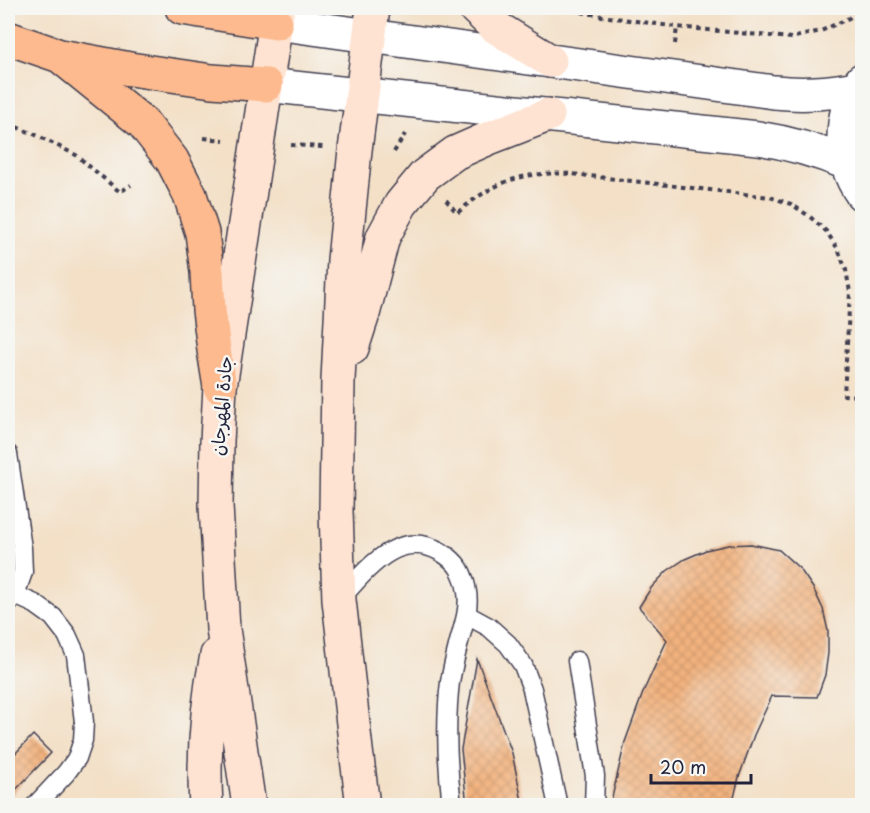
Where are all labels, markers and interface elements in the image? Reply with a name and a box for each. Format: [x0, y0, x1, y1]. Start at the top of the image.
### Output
street label: جادة المهرجان [203, 355, 238, 457]
scale bar [651, 747, 752, 785]
text: 20 m [660, 753, 706, 780]

